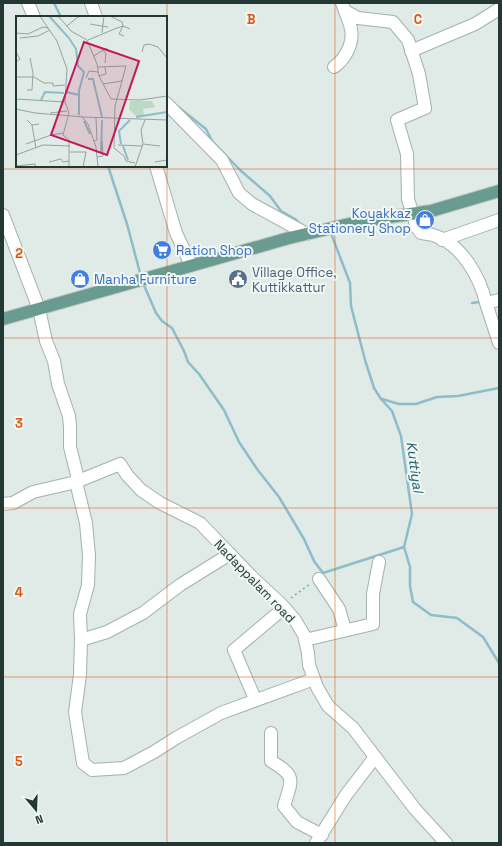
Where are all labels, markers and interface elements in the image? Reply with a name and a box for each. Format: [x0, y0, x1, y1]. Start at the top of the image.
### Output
text: B [247, 11, 256, 28]
text: C [414, 11, 422, 28]
inset map [16, 16, 167, 167]
place label: Koyakkaz Stationery Shop [309, 205, 411, 237]
shop icon: Koyakkaz Stationery Shop [414, 209, 436, 231]
supermarket icon: Ration Shop [151, 239, 173, 261]
place label: Ration Shop [176, 242, 252, 259]
text: 2 [15, 245, 23, 262]
place label: Village Office, Kuttikkattur [252, 264, 336, 296]
shop icon: Manha Furniture [69, 268, 91, 290]
public building icon: Village Office, Kuttikkattur [227, 268, 249, 290]
place label: Manha Furniture [94, 271, 197, 288]
text: 3 [15, 415, 23, 432]
water label: Kuttiyal [403, 440, 428, 495]
street label: Nadappalam road [210, 536, 299, 627]
text: 4 [15, 584, 23, 601]
text: 5 [15, 753, 23, 770]
north arrow [16, 790, 56, 830]
text: N [33, 812, 45, 827]

